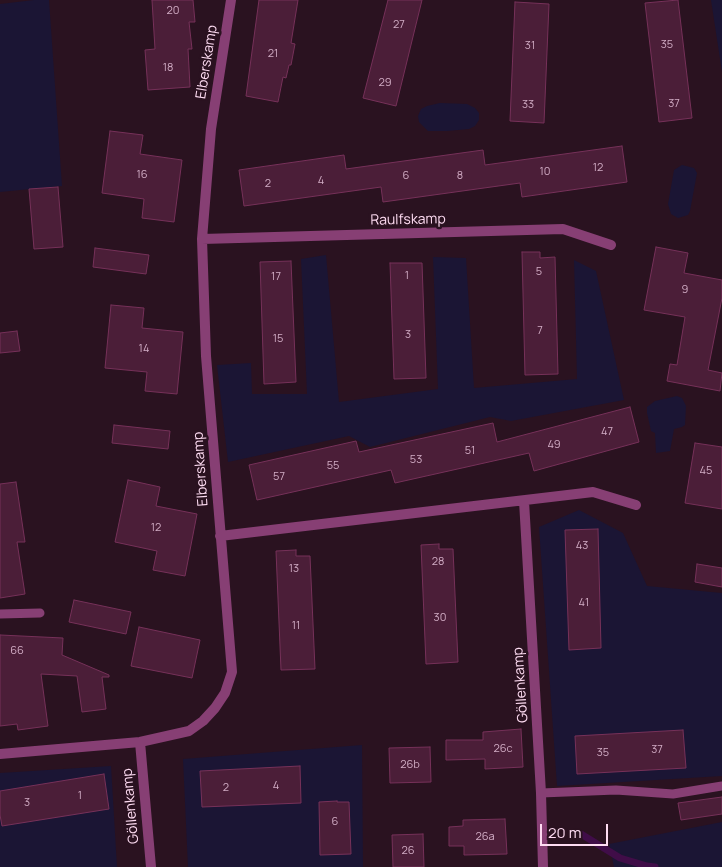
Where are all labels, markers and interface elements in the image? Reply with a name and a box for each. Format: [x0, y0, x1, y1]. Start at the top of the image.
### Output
house number: 20 [167, 4, 179, 18]
house number: 27 [393, 18, 405, 32]
street label: Elberskamp [193, 24, 221, 100]
house number: 35 [661, 38, 673, 52]
house number: 31 [525, 39, 535, 53]
house number: 21 [268, 47, 278, 61]
house number: 18 [163, 61, 173, 75]
house number: 29 [378, 76, 392, 90]
house number: 37 [668, 97, 680, 111]
house number: 33 [522, 98, 534, 112]
house number: 12 [593, 161, 603, 175]
house number: 10 [540, 165, 550, 179]
house number: 16 [136, 168, 148, 182]
house number: 6 [403, 169, 409, 183]
house number: 8 [457, 169, 463, 183]
house number: 4 [318, 174, 324, 188]
house number: 2 [265, 177, 271, 191]
street label: Raulfskamp [370, 211, 446, 229]
house number: 5 [536, 265, 542, 279]
house number: 1 [405, 269, 409, 283]
house number: 17 [271, 270, 281, 284]
house number: 9 [682, 283, 688, 297]
house number: 7 [537, 324, 543, 338]
house number: 3 [405, 328, 411, 342]
house number: 15 [273, 332, 283, 346]
house number: 14 [139, 342, 149, 356]
house number: 47 [601, 425, 613, 439]
street label: Elberskamp [190, 431, 212, 507]
house number: 49 [547, 438, 561, 452]
house number: 51 [465, 444, 475, 458]
house number: 53 [410, 453, 422, 467]
house number: 55 [327, 459, 339, 473]
house number: 45 [700, 464, 712, 478]
house number: 57 [273, 470, 285, 484]
house number: 12 [151, 521, 161, 535]
house number: 43 [576, 539, 588, 553]
house number: 28 [432, 555, 444, 569]
house number: 13 [289, 562, 299, 576]
house number: 41 [579, 596, 589, 610]
house number: 30 [434, 611, 446, 625]
house number: 11 [292, 619, 300, 633]
house number: 66 [10, 644, 24, 658]
street label: Göllenkamp [510, 647, 532, 723]
house number: 26c [493, 742, 513, 756]
house number: 37 [651, 743, 663, 757]
house number: 35 [597, 746, 609, 760]
house number: 26b [400, 758, 420, 772]
street label: Göllenkamp [119, 767, 143, 845]
house number: 4 [273, 779, 279, 793]
house number: 2 [223, 781, 229, 795]
house number: 1 [78, 789, 82, 803]
house number: 3 [24, 796, 30, 810]
scale bar [542, 814, 610, 846]
house number: 6 [332, 815, 338, 829]
text: 20 m [548, 822, 581, 843]
house number: 26a [475, 830, 495, 844]
house number: 26 [401, 844, 415, 858]

